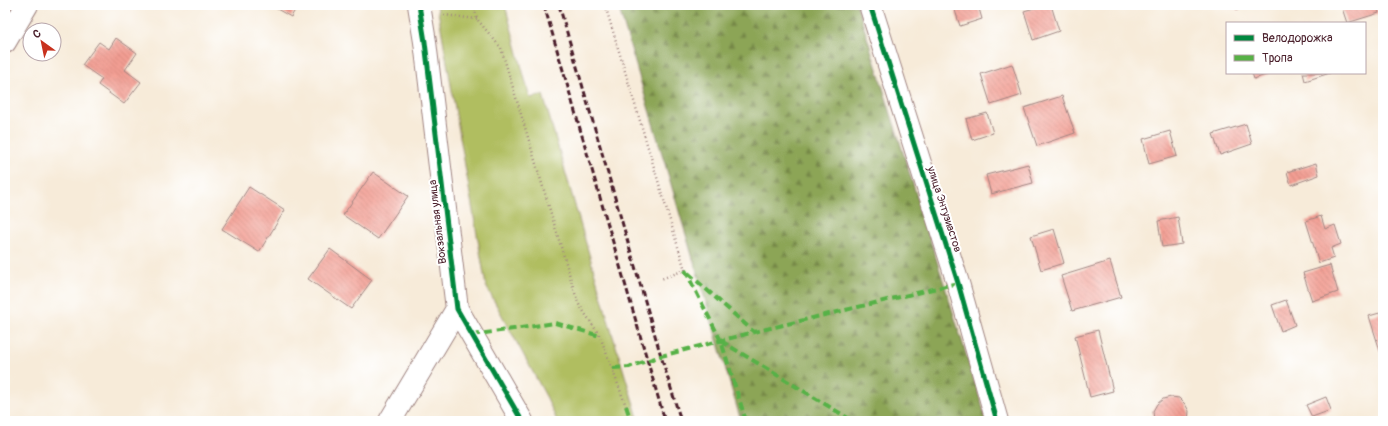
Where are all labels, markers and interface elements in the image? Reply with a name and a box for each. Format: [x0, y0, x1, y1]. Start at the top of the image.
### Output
north arrow [22, 22, 62, 62]
legend [1226, 22, 1366, 74]
text: С [30, 27, 43, 41]
text: Велодорожка [1262, 31, 1333, 46]
text: Тропа [1262, 51, 1293, 66]
street label: улица Энтузиастов [924, 164, 965, 254]
street label: Вокзальная улица [426, 179, 449, 265]

